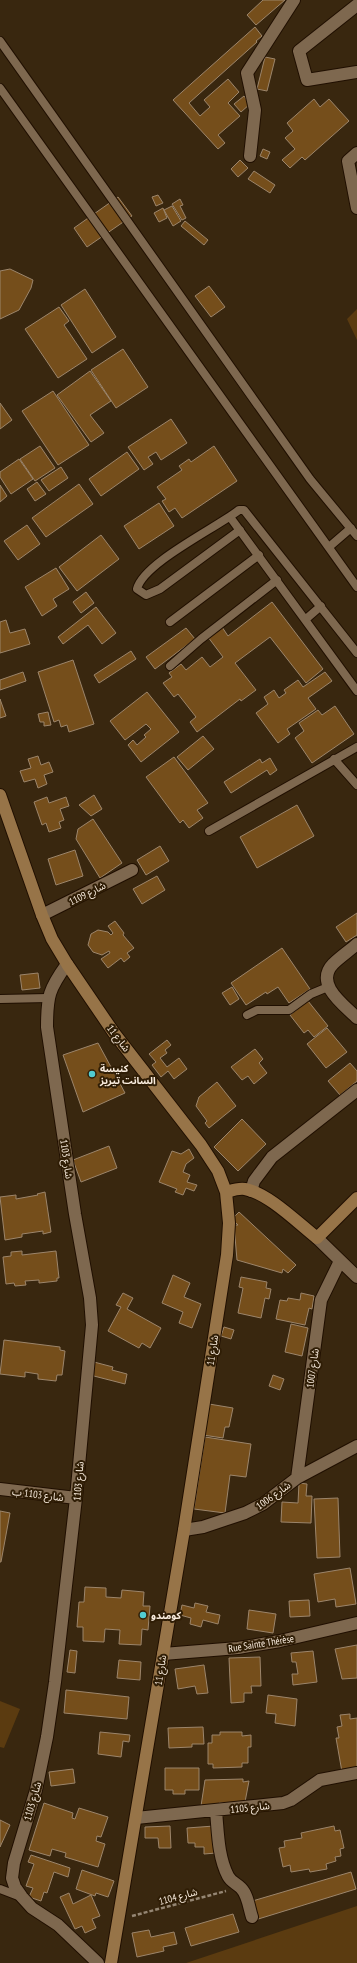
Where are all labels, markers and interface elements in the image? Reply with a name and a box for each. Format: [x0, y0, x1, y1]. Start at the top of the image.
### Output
street label: شارع 1109 [67, 879, 108, 909]
street label: شارع 11 [103, 1022, 133, 1055]
place label: كنيسة السانت تيريز [99, 1062, 156, 1087]
marker: كنيسة السانت تيريز [87, 1069, 97, 1079]
street label: شارع 1103 [56, 1139, 76, 1180]
street label: شارع 11 [204, 1334, 222, 1366]
street label: شارع 1007 [303, 1347, 323, 1389]
street label: شارع 1103 [70, 1461, 88, 1501]
street label: شارع 1006 [253, 1478, 294, 1513]
street label: شارع 1103 ب [11, 1485, 65, 1505]
place label: كومندو [151, 1609, 182, 1622]
marker: كومندو [138, 1610, 148, 1620]
street label: Rue Sainte Thérèse [227, 1632, 295, 1655]
street label: شارع 11 [152, 1654, 170, 1686]
street label: شارع 1103 [21, 1780, 45, 1822]
street label: شارع 1105 [230, 1799, 271, 1817]
street label: شارع 1104 [157, 1885, 199, 1909]

